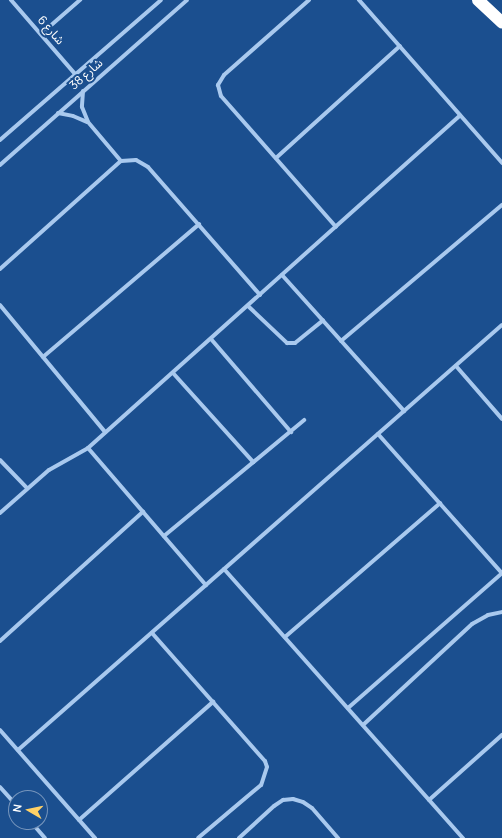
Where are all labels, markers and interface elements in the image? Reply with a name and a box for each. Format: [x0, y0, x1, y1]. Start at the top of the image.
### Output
street label: شارع 6 [35, 13, 67, 47]
street label: شارع 38 [67, 55, 105, 93]
north arrow [8, 790, 48, 830]
text: N [9, 803, 25, 813]

